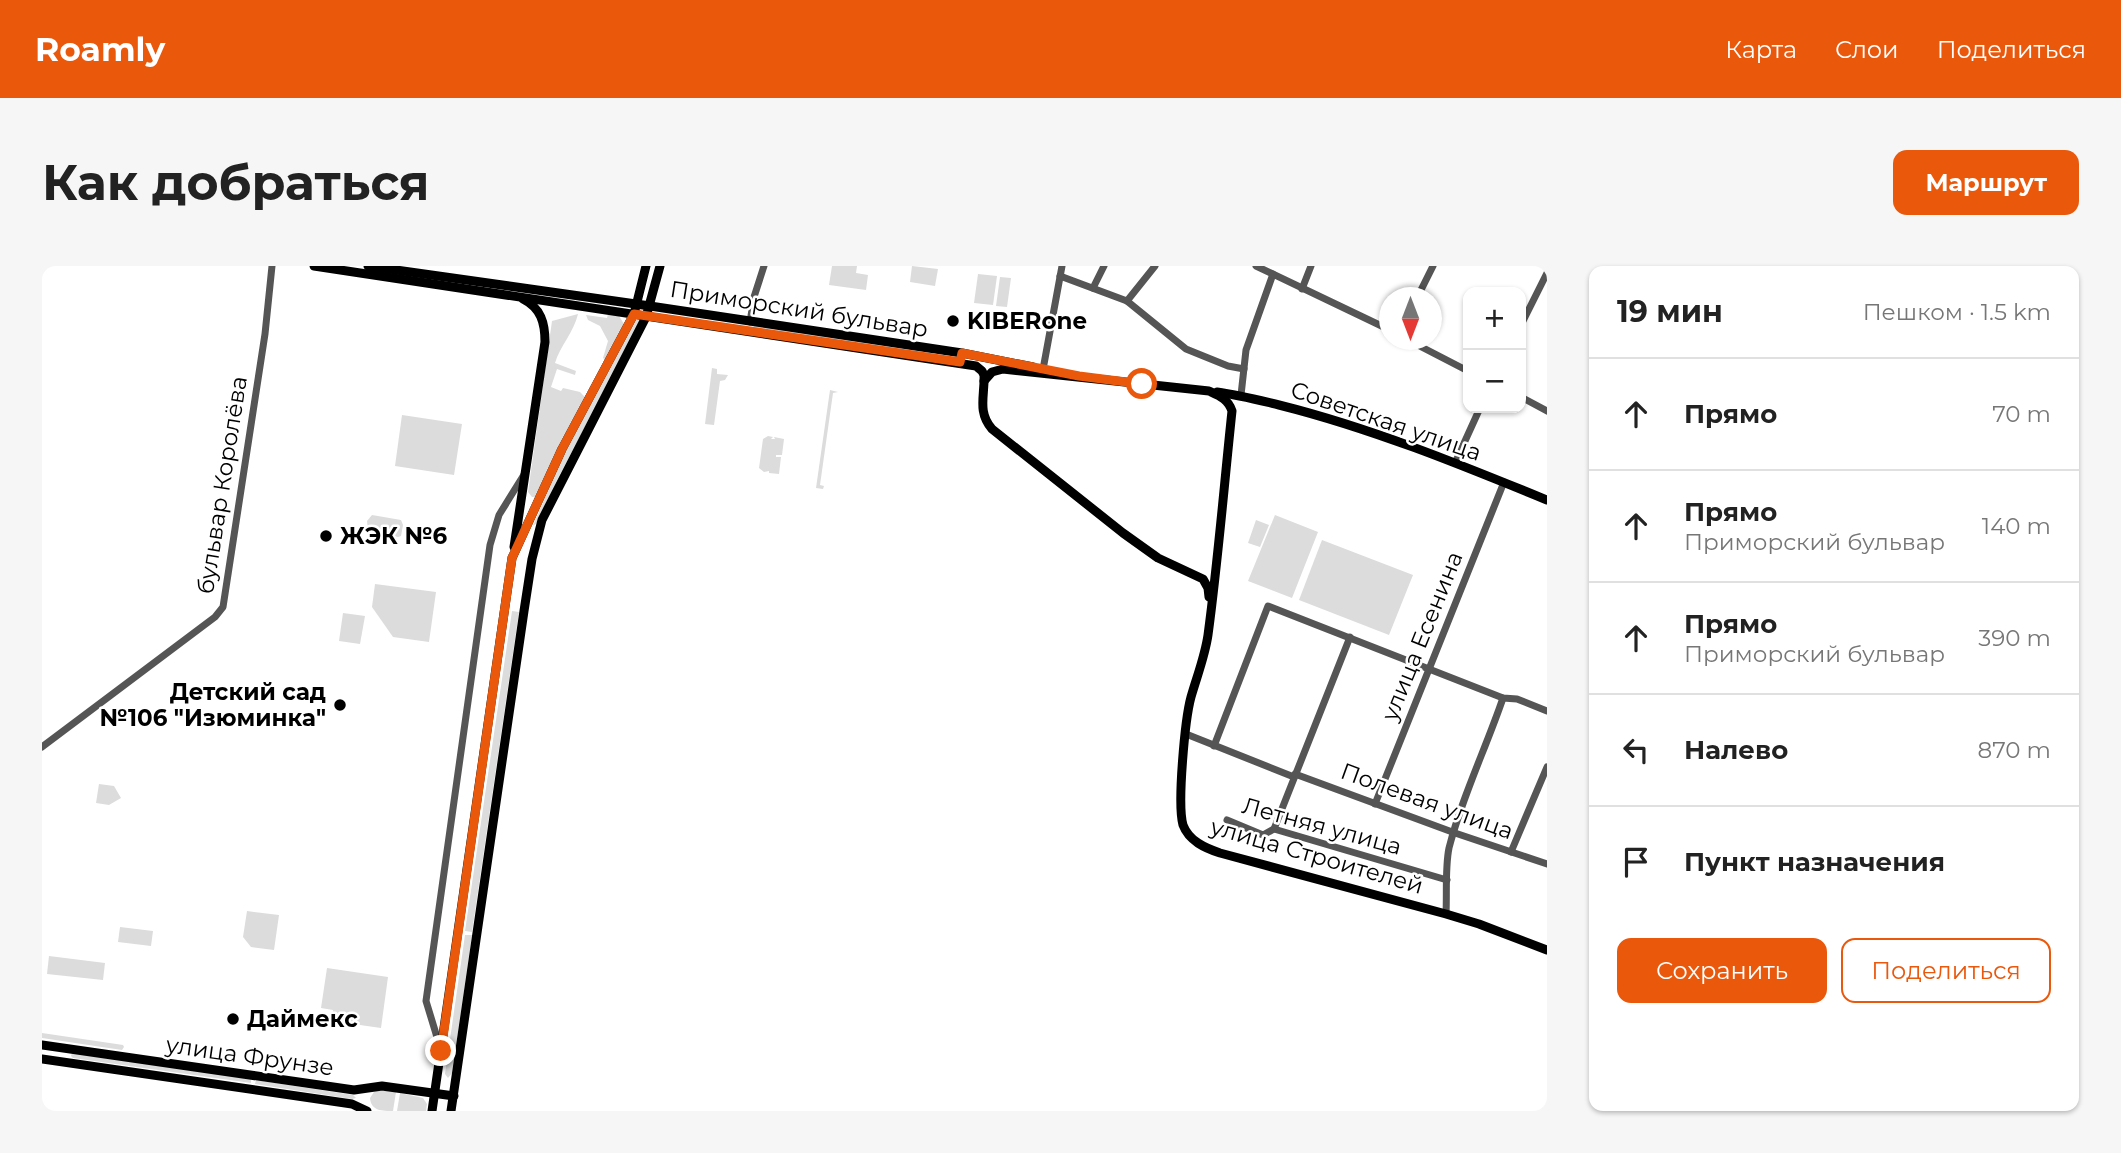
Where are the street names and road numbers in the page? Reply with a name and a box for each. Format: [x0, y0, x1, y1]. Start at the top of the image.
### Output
street label: Приморский бульвар [668, 275, 930, 343]
street label: бульвар Королёва [191, 374, 253, 596]
street label: Советская улица [1287, 375, 1485, 467]
street label: улица Есенина [1375, 547, 1469, 726]
street label: Полевая улица [1337, 757, 1517, 845]
street label: Летняя улица [1239, 791, 1405, 861]
street label: улица Строителей [1206, 812, 1427, 900]
street label: улица Фрунзе [163, 1030, 336, 1082]

